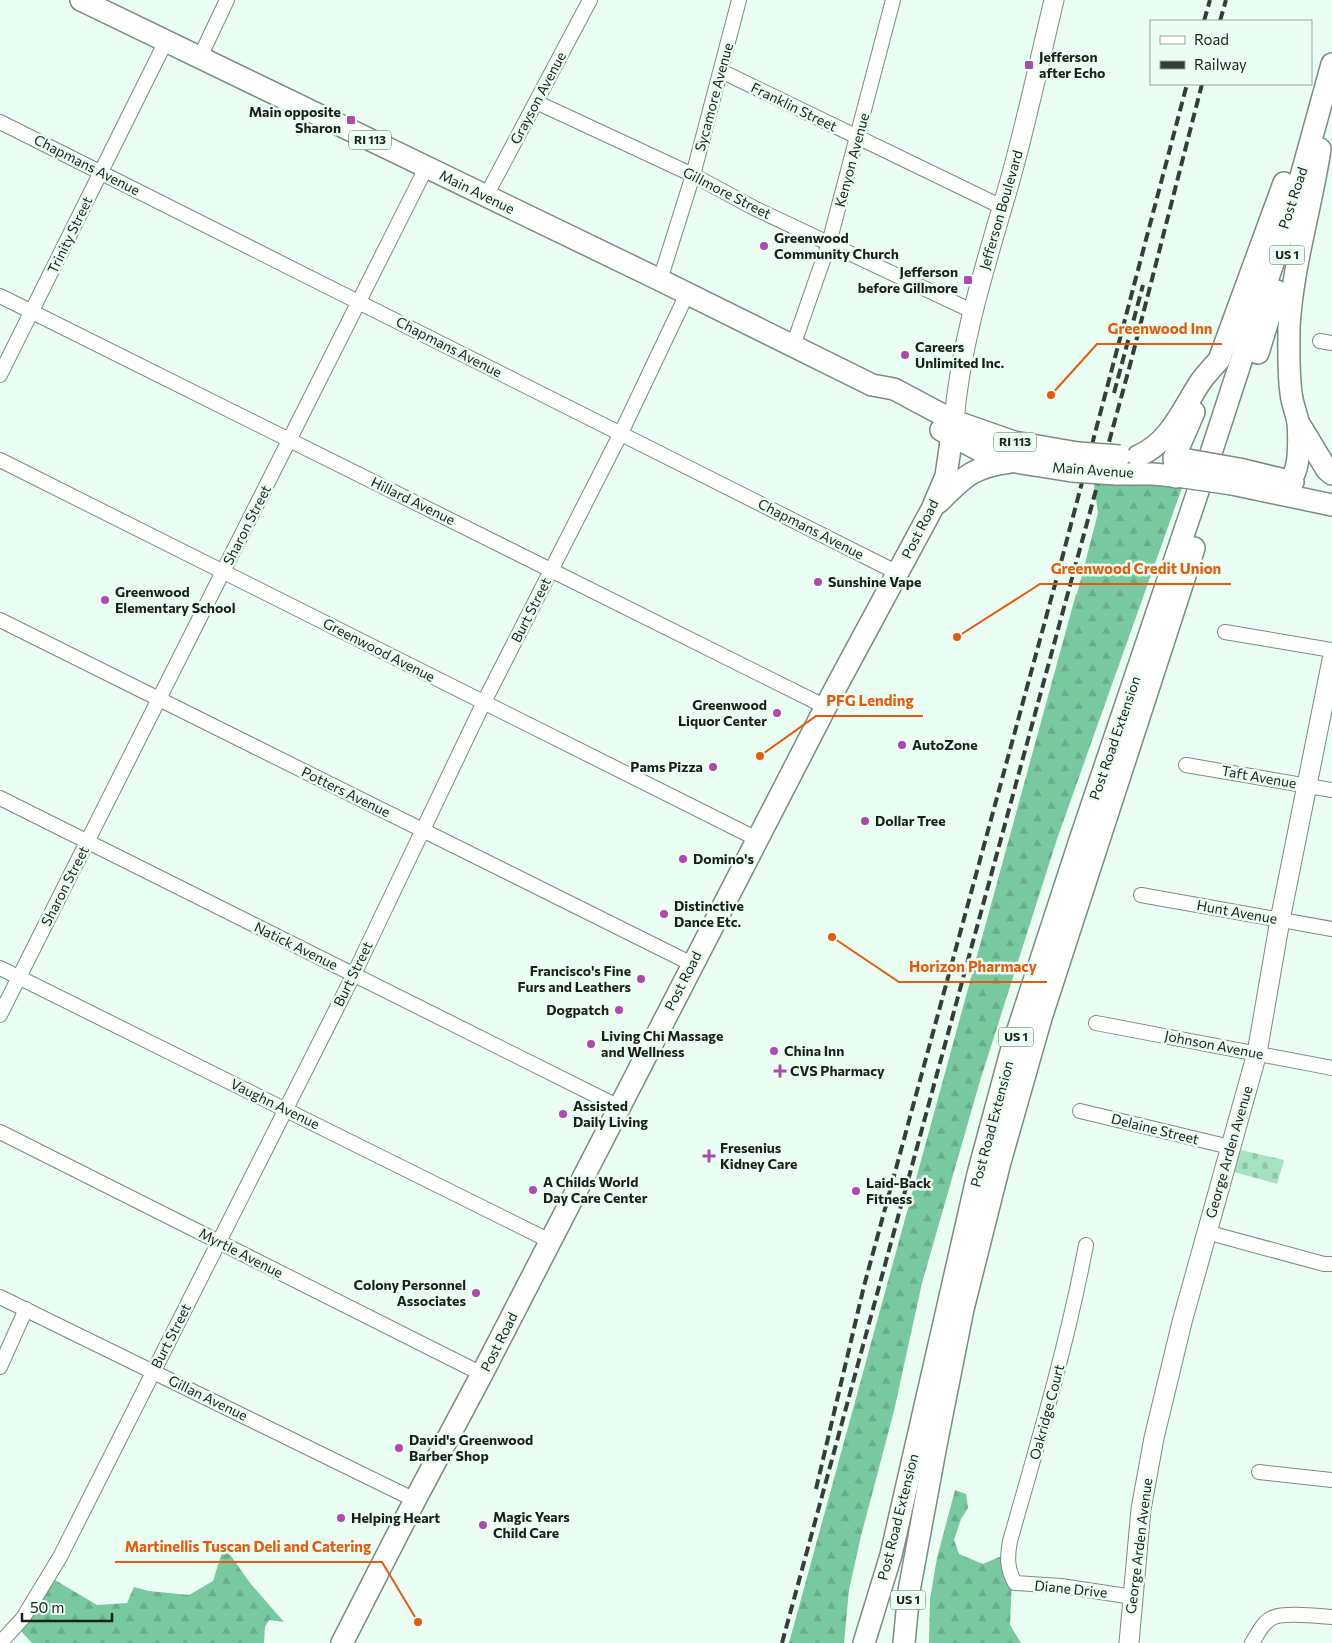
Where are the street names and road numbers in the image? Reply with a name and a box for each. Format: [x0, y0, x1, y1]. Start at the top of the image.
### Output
street label: Sycamore Avenue [691, 41, 736, 153]
street label: Grayson Avenue [506, 49, 569, 147]
street label: Franklin Street [748, 78, 840, 135]
street label: Kenyon Avenue [831, 111, 872, 209]
road number: RI 113 [349, 130, 391, 150]
street label: Chapmans Avenue [31, 131, 143, 199]
street label: Jefferson Boulevard [975, 148, 1026, 272]
street label: Gillmore Street [680, 163, 774, 222]
street label: Post Road [1275, 165, 1311, 231]
street label: Main Avenue [437, 166, 518, 217]
street label: Trinity Street [44, 193, 96, 276]
road number: US 1 [1270, 246, 1304, 264]
street label: Chapmans Avenue [393, 313, 505, 381]
road number: RI 113 [994, 432, 1036, 452]
street label: Main Avenue [1052, 458, 1134, 481]
street label: Hillard Avenue [368, 473, 458, 528]
street label: Sharon Street [219, 482, 274, 568]
street label: Chapmans Avenue [755, 495, 867, 563]
street label: Post Road [897, 496, 942, 561]
street label: Burt Street [507, 574, 554, 645]
street label: Greenwood Avenue [320, 614, 438, 685]
street label: Post Road Extension [1085, 674, 1144, 802]
street label: Taft Avenue [1220, 762, 1298, 791]
street label: Potters Avenue [299, 763, 393, 820]
street label: Sharon Street [37, 843, 92, 929]
street label: Hunt Avenue [1196, 896, 1279, 927]
street label: Natick Avenue [252, 918, 341, 973]
street label: Burt Street [329, 938, 376, 1009]
street label: Post Road [660, 948, 705, 1013]
street label: Johnson Avenue [1163, 1027, 1265, 1062]
road number: US 1 [998, 1028, 1034, 1046]
street label: Post Road Extension [966, 1059, 1017, 1189]
street label: Vaughn Avenue [228, 1075, 323, 1132]
street label: George Arden Avenue [1201, 1084, 1256, 1220]
street label: Delaine Street [1109, 1109, 1201, 1148]
street label: Myrtle Avenue [196, 1224, 286, 1281]
street label: Burt Street [147, 1300, 194, 1371]
street label: Post Road [476, 1309, 521, 1374]
street label: Oakridge Court [1026, 1362, 1068, 1462]
street label: Gillan Avenue [166, 1371, 250, 1424]
street label: Post Road Extension [874, 1452, 921, 1582]
street label: George Arden Avenue [1122, 1477, 1155, 1615]
street label: Diane Drive [1034, 1576, 1108, 1601]
road number: US 1 [890, 1590, 926, 1610]

